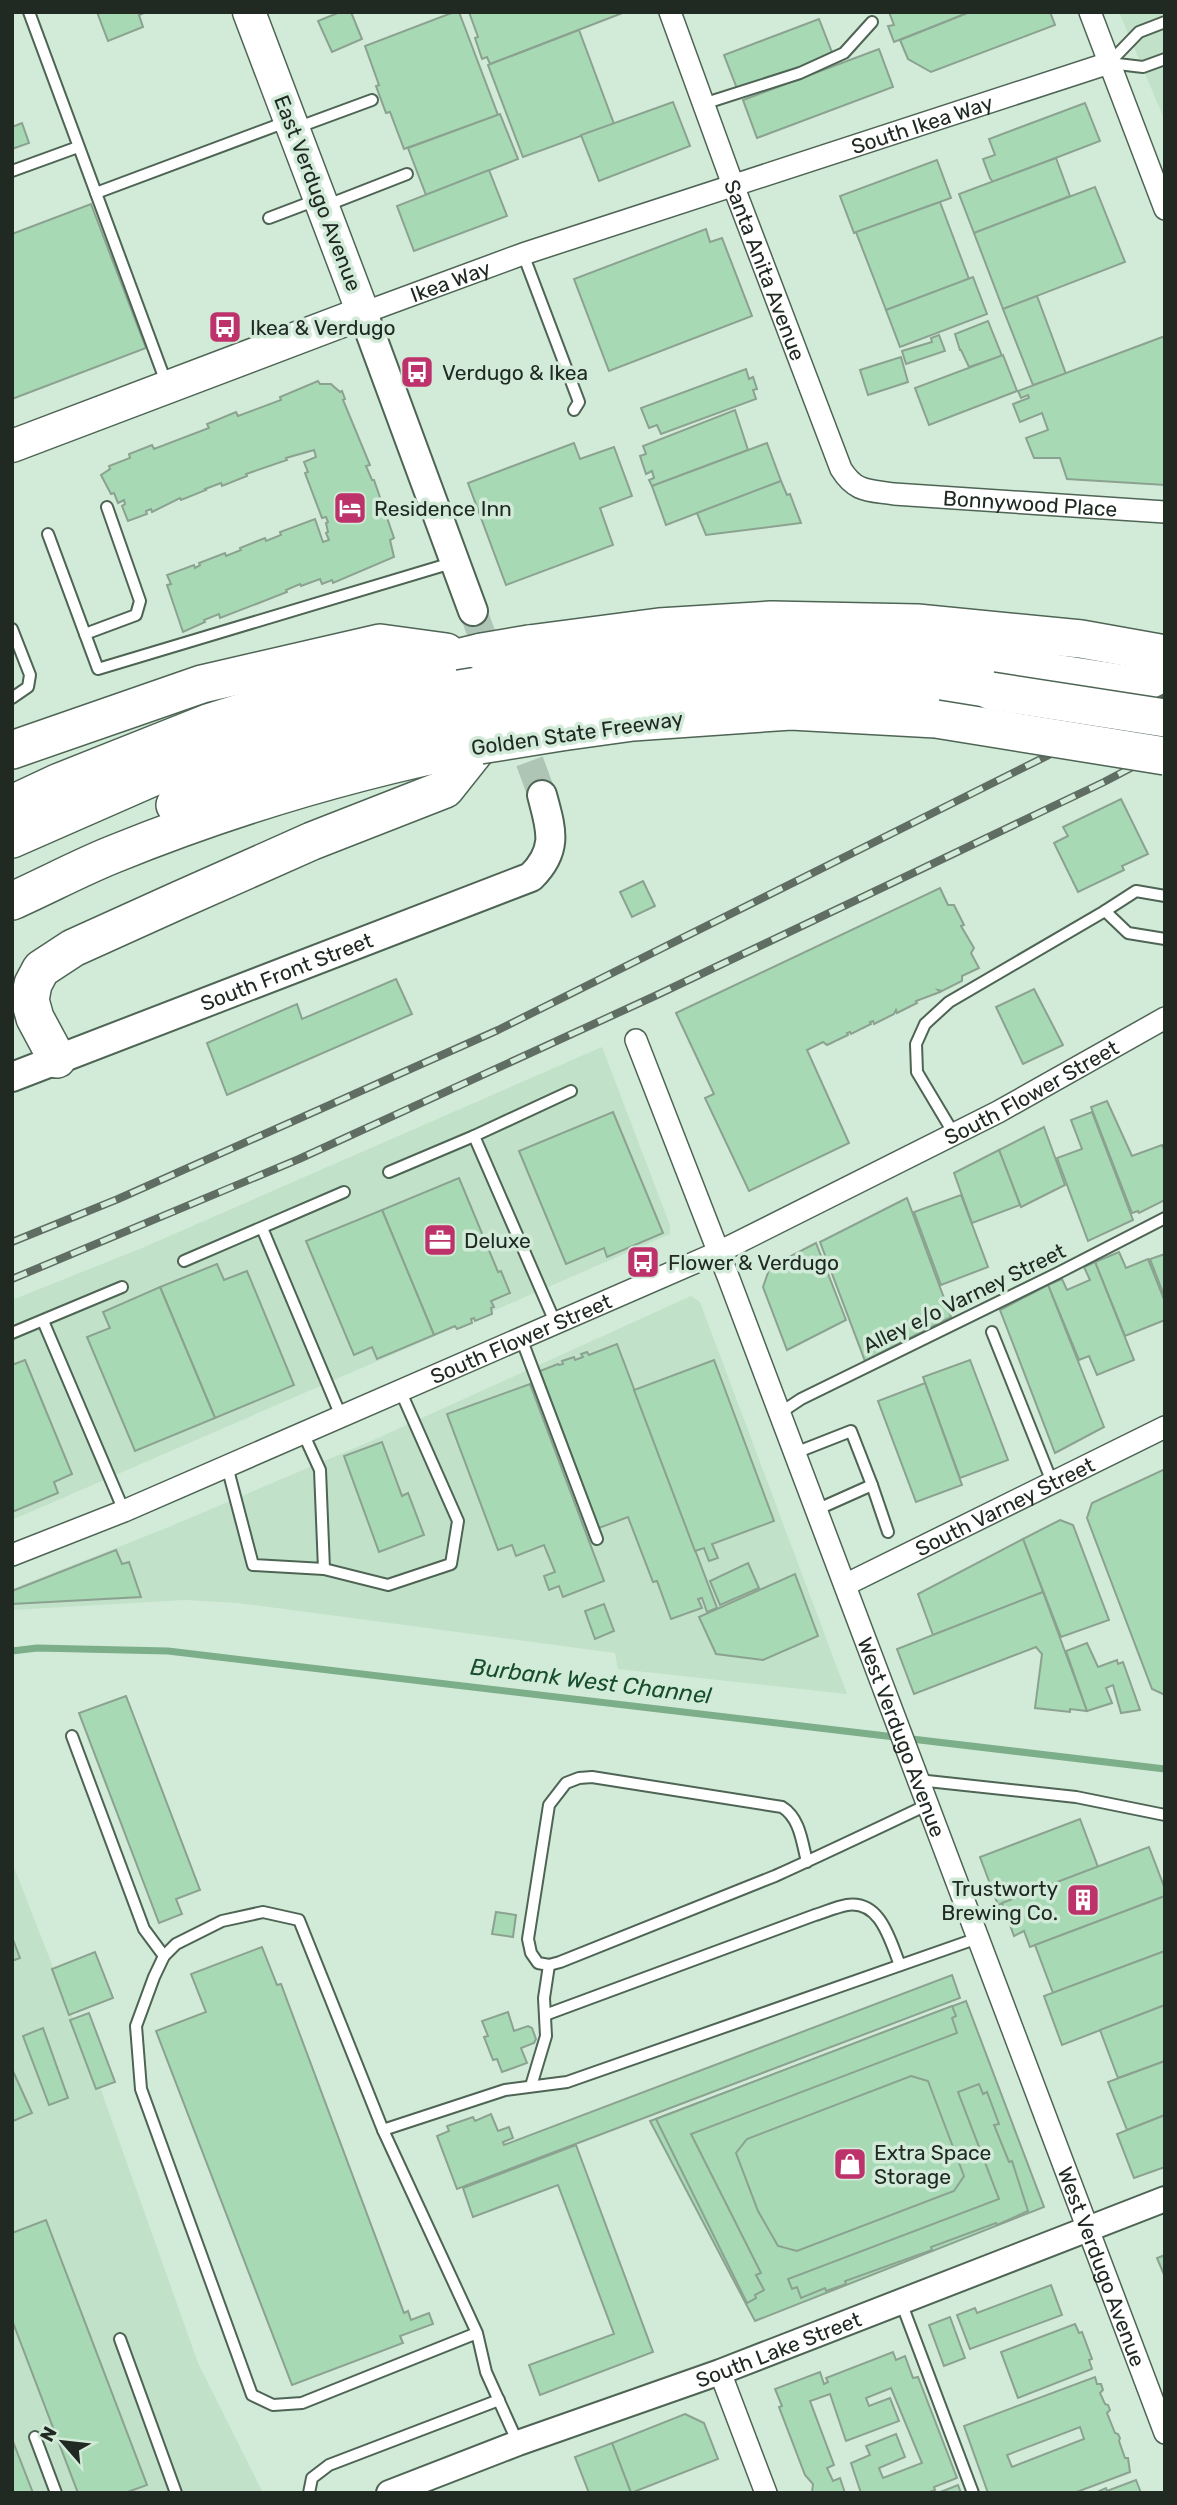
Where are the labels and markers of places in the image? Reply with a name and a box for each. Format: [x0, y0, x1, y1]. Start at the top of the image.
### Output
bus stop icon: Ikea & Verdugo [206, 308, 244, 346]
place label: Ikea & Verdugo [250, 315, 396, 340]
bus stop icon: Verdugo & Ikea [398, 353, 436, 391]
place label: Verdugo & Ikea [442, 360, 588, 385]
hotel icon: Residence Inn [331, 489, 369, 527]
place label: Residence Inn [374, 496, 512, 521]
office icon: Deluxe [421, 1221, 459, 1259]
place label: Deluxe [464, 1228, 531, 1253]
bus stop icon: Flower & Verdugo [624, 1243, 662, 1281]
place label: Flower & Verdugo [668, 1250, 839, 1275]
place label: Trustworty Brewing Co. [941, 1876, 1058, 1925]
building icon: Trustworty Brewing Co. [1064, 1881, 1102, 1919]
place label: Extra Space Storage [874, 2140, 991, 2189]
shop icon: Extra Space Storage [831, 2145, 869, 2183]

